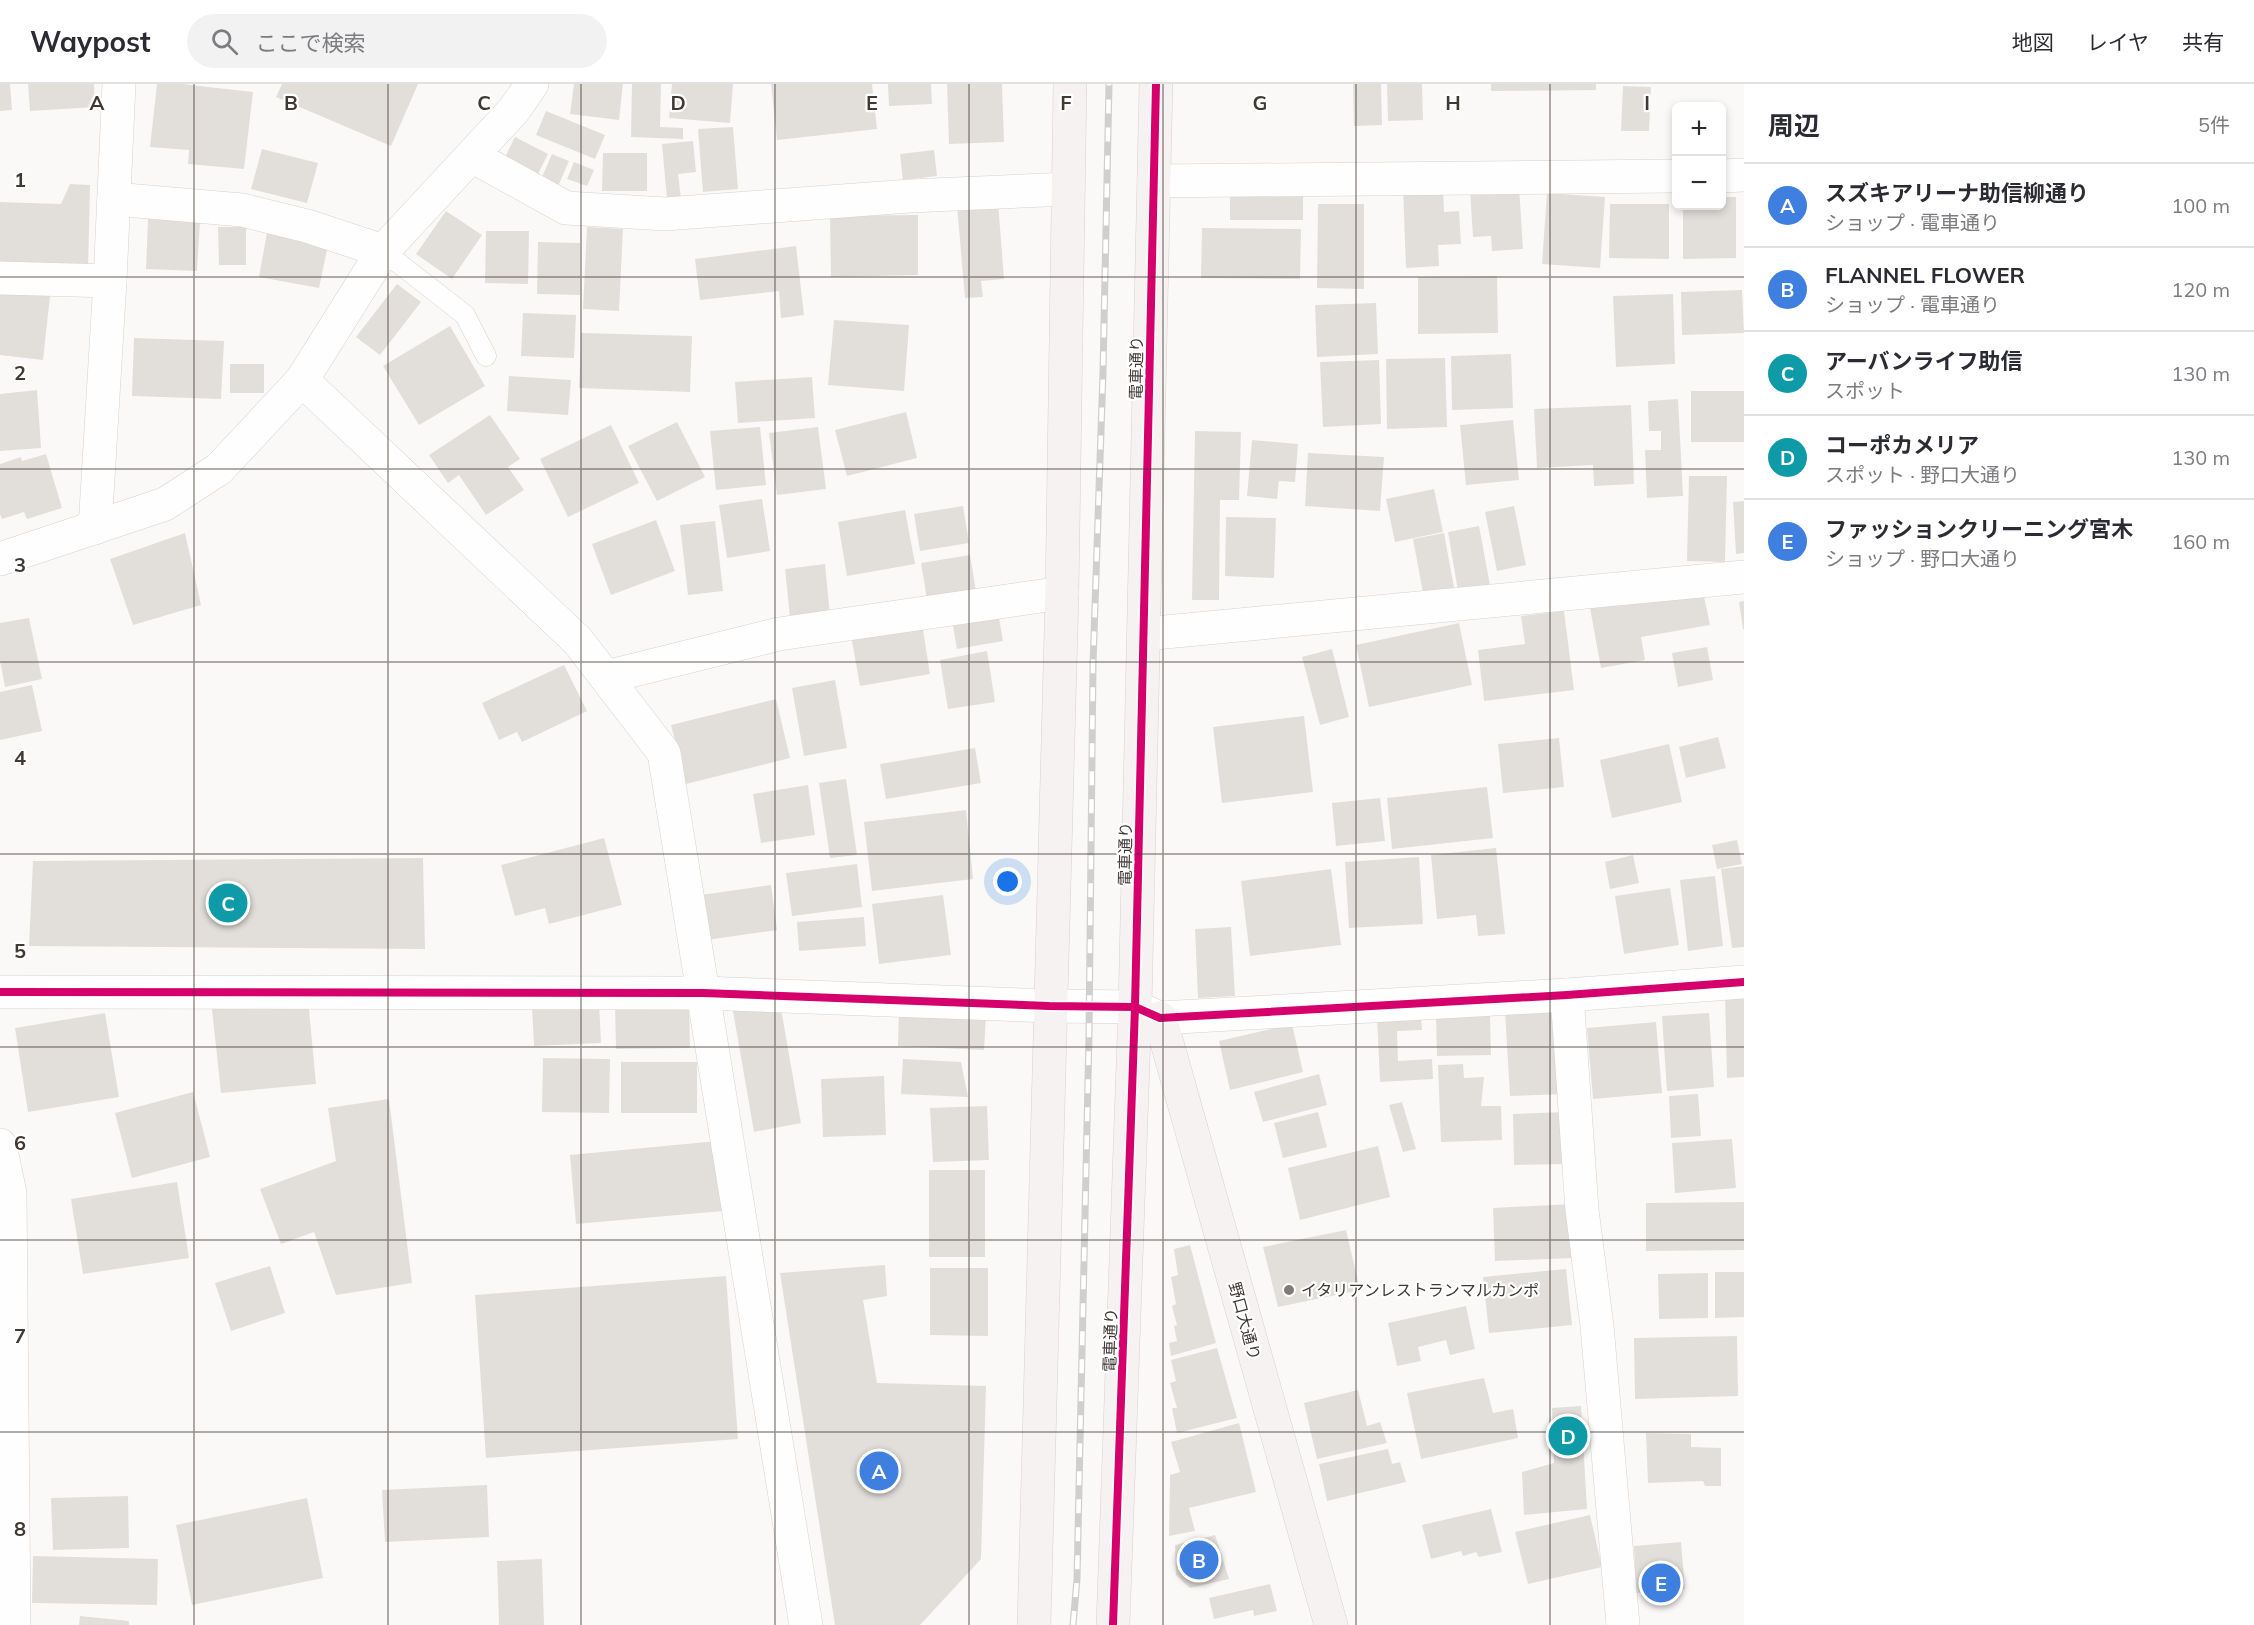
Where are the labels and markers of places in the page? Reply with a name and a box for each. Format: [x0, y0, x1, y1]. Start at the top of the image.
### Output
pin: C [208, 880, 248, 926]
place label: イタリアンレストランマルカンポ [1301, 1280, 1539, 1300]
marker: イタリアンレストランマルカンポ [1282, 1283, 1296, 1297]
pin: D [1548, 1414, 1588, 1458]
pin: A [860, 1448, 898, 1494]
pin: B [1180, 1538, 1218, 1582]
pin: E [1642, 1560, 1680, 1606]

